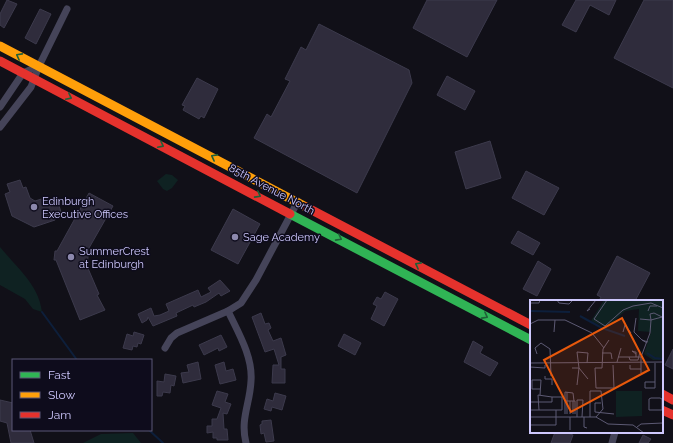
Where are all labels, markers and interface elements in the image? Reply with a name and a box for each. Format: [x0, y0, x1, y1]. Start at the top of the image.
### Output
one-way arrow [16, 53, 24, 61]
one-way arrow [65, 93, 72, 100]
one-way arrow [157, 140, 165, 148]
one-way arrow [211, 154, 218, 162]
street label: 85th Avenue North [227, 161, 317, 218]
one-way arrow [254, 191, 261, 198]
place label: Edinburgh Executive Offices [42, 195, 128, 221]
marker: Edinburgh Executive Offices [29, 202, 39, 212]
place label: Sage Academy [243, 231, 320, 244]
marker: Sage Academy [230, 232, 240, 242]
one-way arrow [335, 233, 342, 241]
place label: SummerCrest at Edinburgh [79, 245, 150, 271]
marker: SummerCrest at Edinburgh [66, 252, 76, 262]
one-way arrow [415, 262, 422, 269]
inset map [530, 300, 663, 433]
one-way arrow [481, 311, 488, 319]
legend [12, 359, 152, 431]
text: Fast [48, 368, 71, 382]
text: Slow [48, 388, 75, 402]
text: Jam [48, 408, 71, 422]

